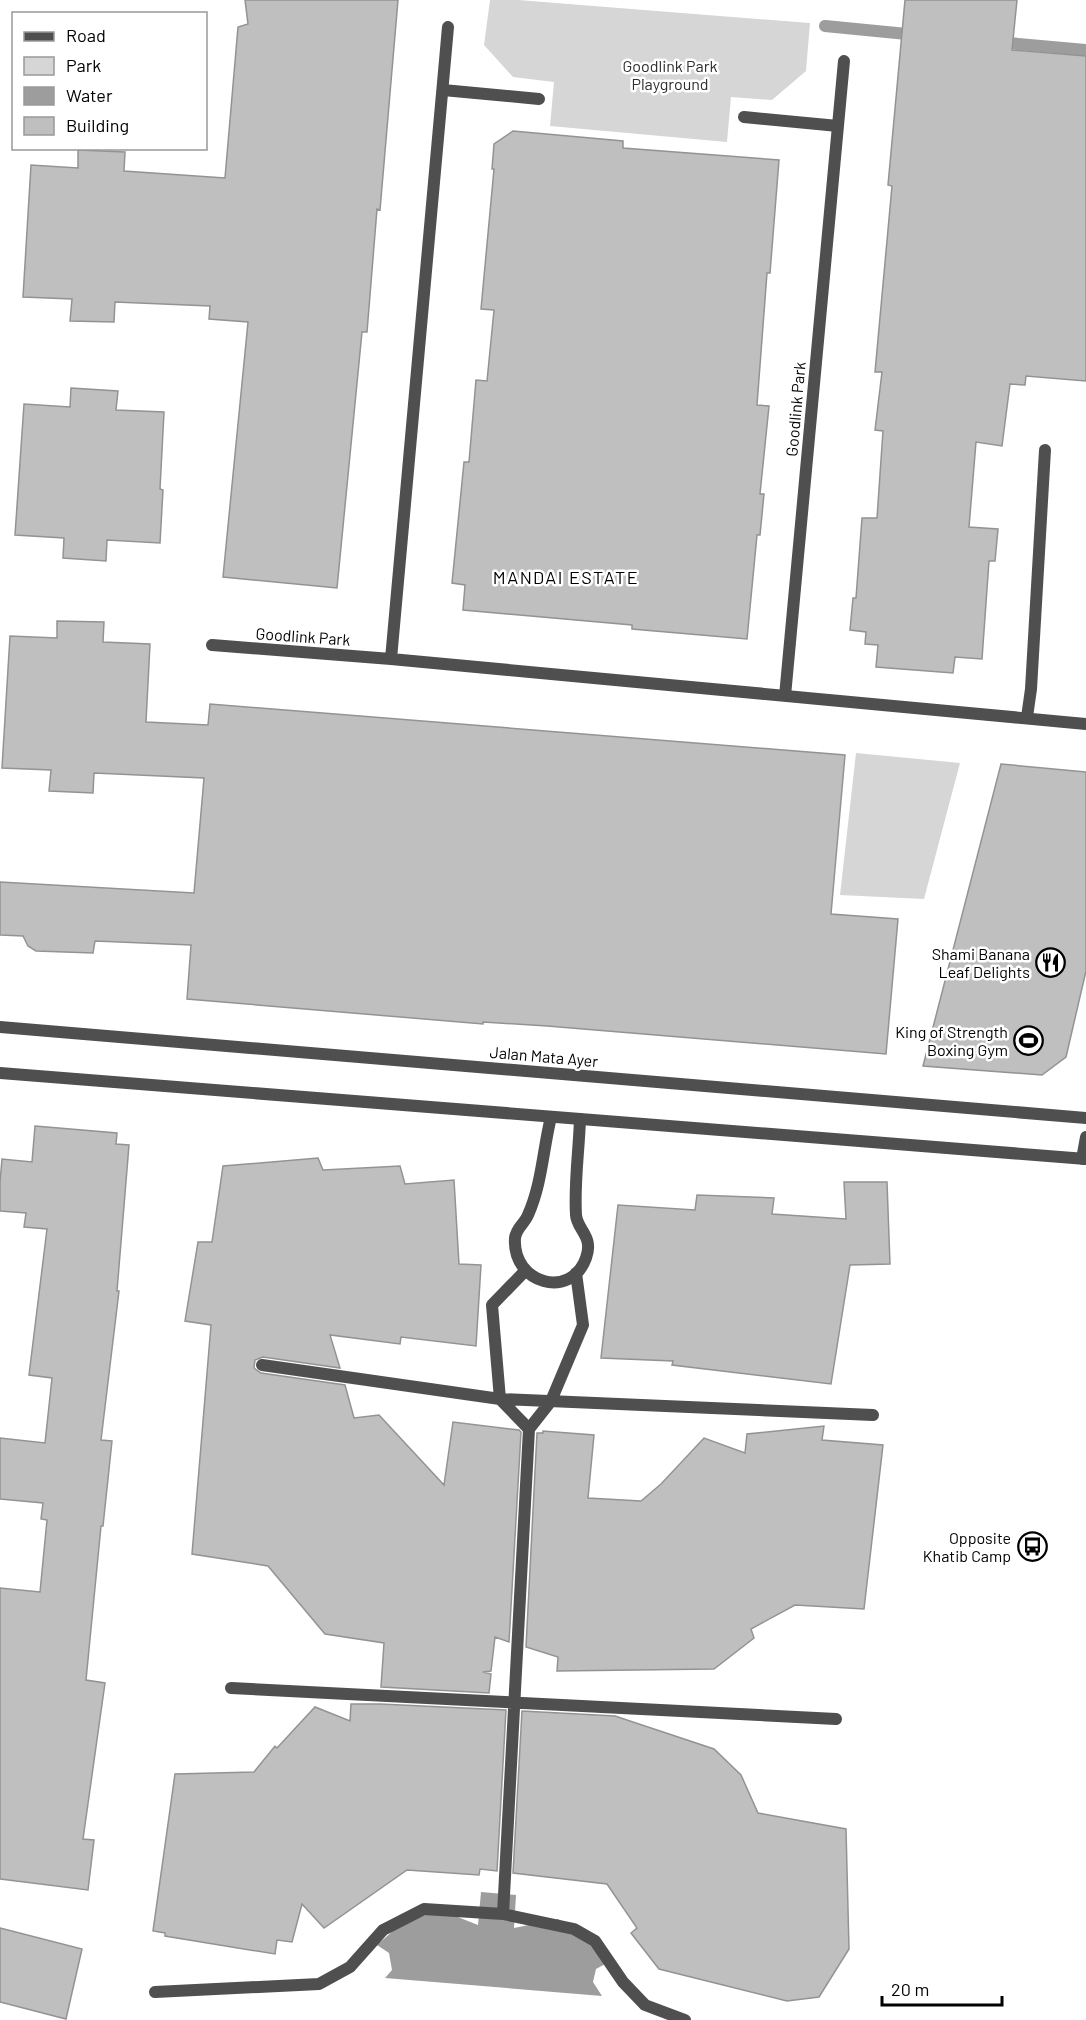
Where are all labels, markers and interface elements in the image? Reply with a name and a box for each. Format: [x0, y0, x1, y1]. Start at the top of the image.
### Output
legend [12, 12, 207, 150]
text: Road [66, 24, 106, 46]
text: Park [66, 54, 101, 76]
park label: Goodlink Park Playground [623, 56, 718, 93]
text: Water [66, 84, 113, 106]
text: Building [66, 114, 129, 136]
street label: Goodlink Park [781, 361, 809, 457]
district label: MANDAI ESTATE [493, 566, 639, 588]
street label: Goodlink Park [255, 623, 351, 649]
place label: Shami Banana Leaf Delights [932, 944, 1030, 981]
restaurant icon: Shami Banana Leaf Delights [1035, 946, 1067, 978]
place label: King of Strength Boxing Gym [895, 1022, 1008, 1059]
sports icon: King of Strength Boxing Gym [1013, 1024, 1045, 1056]
street label: Jalan Mata Ayer [489, 1042, 599, 1070]
place label: Opposite Khatib Camp [923, 1528, 1011, 1565]
bus stop icon: Opposite Khatib Camp [1016, 1530, 1048, 1562]
scale bar [882, 1969, 1002, 2007]
text: 20 m [891, 1978, 929, 2000]

